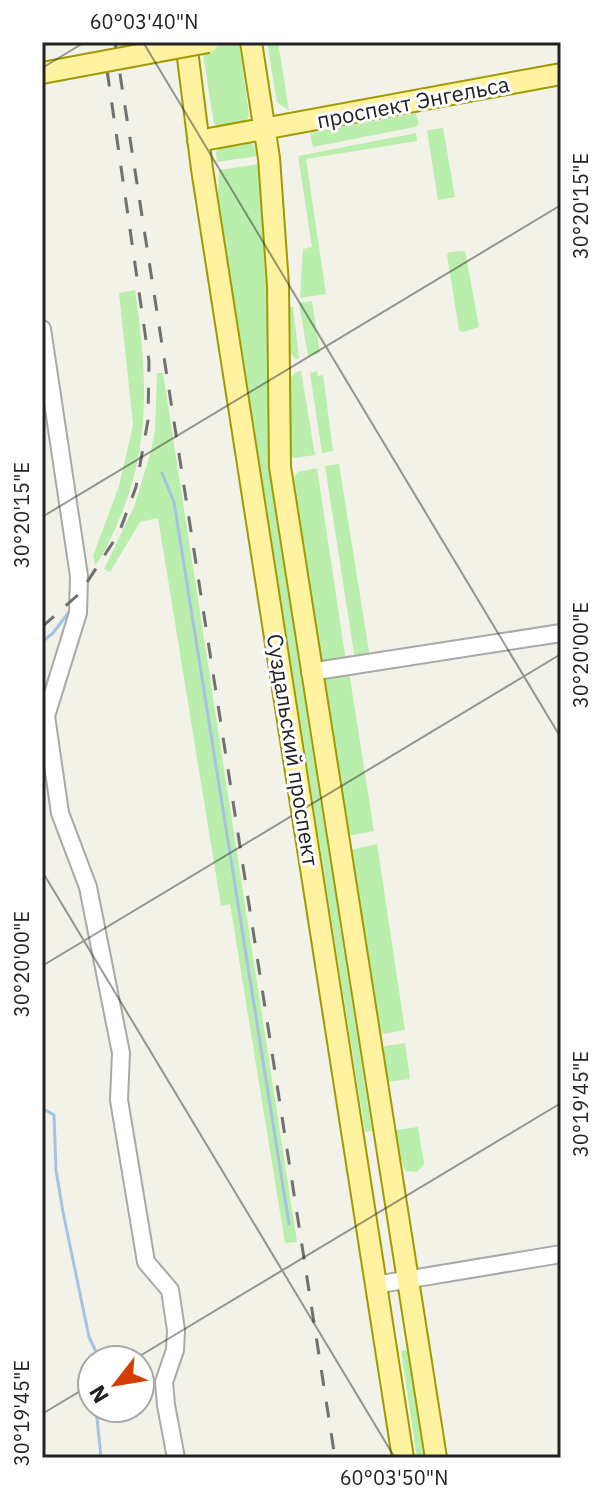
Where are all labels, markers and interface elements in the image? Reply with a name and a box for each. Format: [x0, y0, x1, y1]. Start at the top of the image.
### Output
text: 60°03'40"N [90, 8, 198, 35]
street label: проспект Энгельса [314, 69, 512, 134]
text: 30°20'15"E [567, 153, 594, 259]
text: 30°20'15"E [8, 462, 35, 568]
text: 30°20'00"E [567, 602, 594, 708]
street label: Суздальский проспект [261, 632, 326, 868]
text: 30°20'00"E [8, 911, 35, 1017]
text: 30°19'45"E [567, 1051, 594, 1157]
north arrow [76, 1344, 156, 1424]
text: 30°19'45"E [8, 1360, 35, 1466]
text: N [82, 1380, 115, 1409]
text: 60°03'50"N [340, 1464, 448, 1491]

